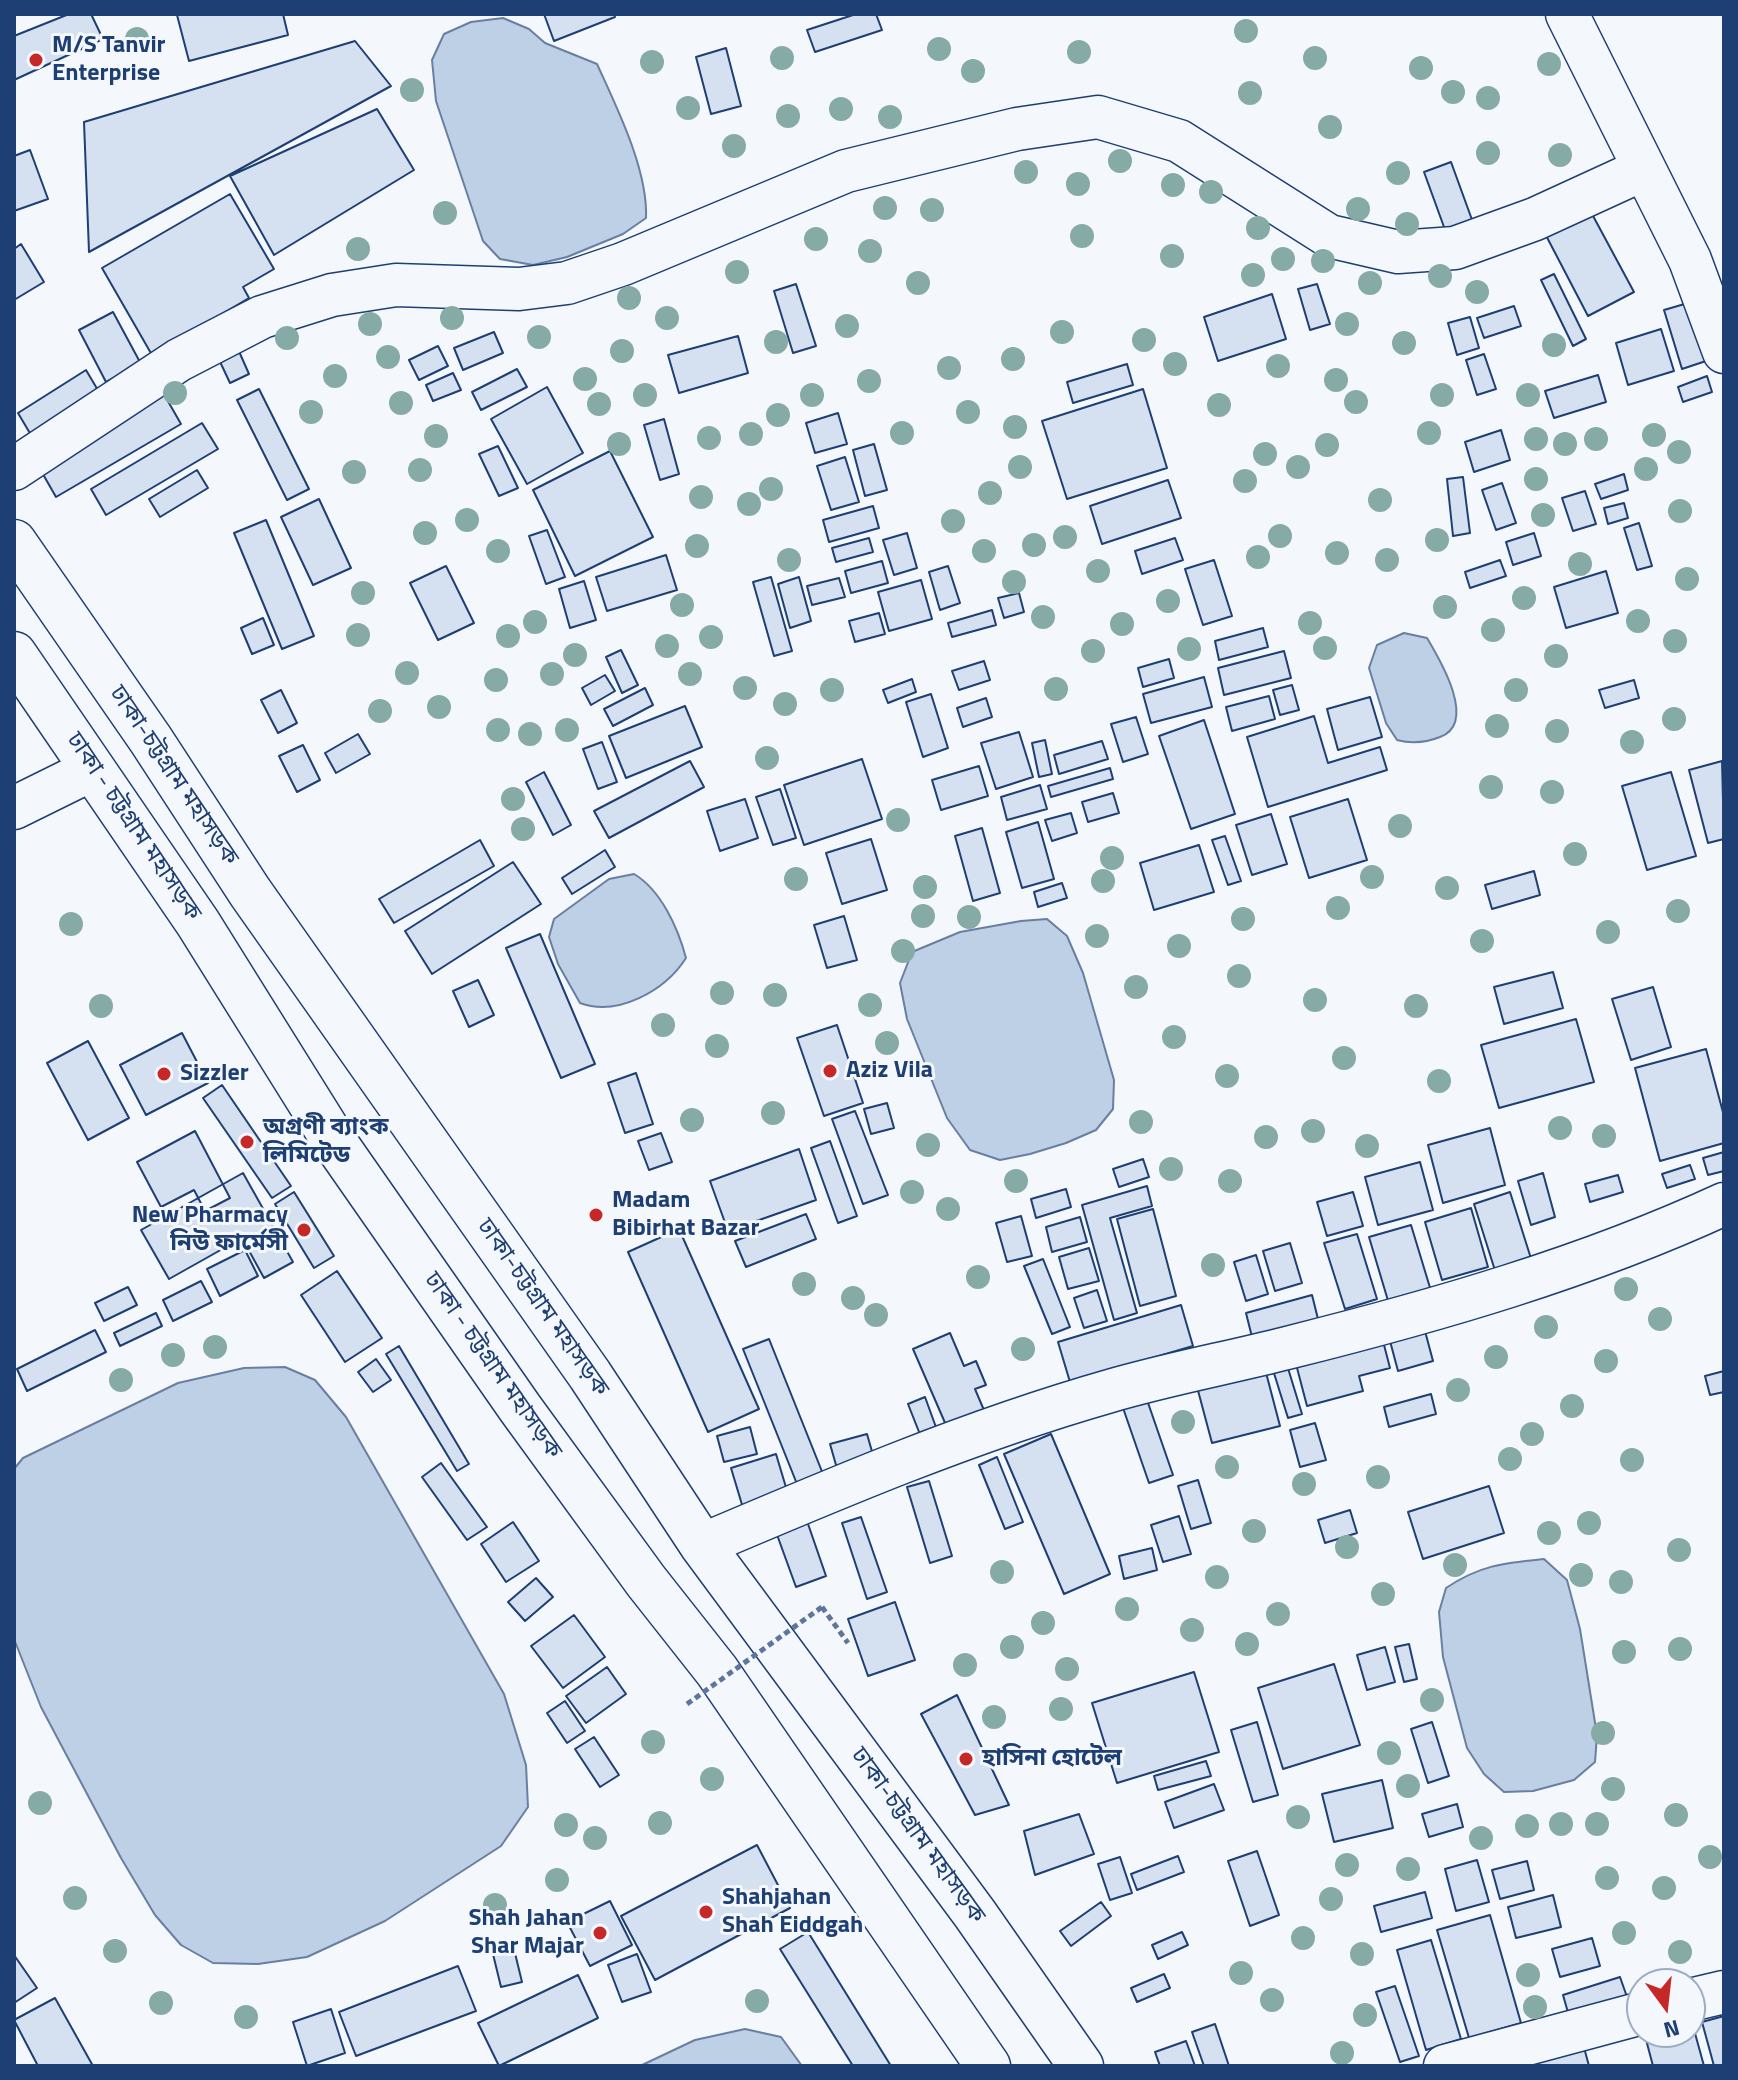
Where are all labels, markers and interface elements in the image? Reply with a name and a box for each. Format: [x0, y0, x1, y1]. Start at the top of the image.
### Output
place label: M/S Tanvir Enterprise [52, 32, 166, 88]
marker: M/S Tanvir Enterprise [27, 51, 45, 69]
street label: ঢাকা-চট্টগ্রাম মহাসড়ক [102, 681, 244, 871]
street label: ঢাকা - চট্টগ্রাম মহাসড়ক [59, 727, 207, 927]
place label: Aziz Vila [846, 1057, 933, 1085]
place label: Sizzler [180, 1060, 249, 1088]
marker: Aziz Vila [821, 1062, 839, 1080]
marker: Sizzler [155, 1065, 173, 1083]
place label: অগ্রণী ব্যাংক লিমিটেড [263, 1114, 389, 1170]
marker: অগ্রণী ব্যাংক লিমিটেড [238, 1133, 256, 1151]
place label: Madam Bibirhat Bazar [612, 1187, 760, 1243]
place label: New Pharmacy নিউ ফার্মেসী [132, 1202, 288, 1258]
marker: Madam Bibirhat Bazar [587, 1206, 605, 1224]
street label: ঢাকা-চট্টগ্রাম মহাসড়ক [470, 1214, 614, 1402]
marker: New Pharmacy নিউ ফার্মেসী [295, 1221, 313, 1239]
street label: ঢাকা - চট্টগ্রাম মহাসড়ক [417, 1267, 567, 1465]
street label: ঢাকা-চট্টগ্রাম মহাসড়ক [843, 1742, 991, 1930]
place label: হাসিনা হোটেল [982, 1745, 1122, 1773]
marker: হাসিনা হোটেল [957, 1750, 975, 1768]
place label: Shahjahan Shah Eiddgah [722, 1884, 863, 1940]
marker: Shahjahan Shah Eiddgah [697, 1903, 715, 1921]
place label: Shah Jahan Shar Majar [469, 1905, 584, 1961]
marker: Shah Jahan Shar Majar [591, 1924, 609, 1942]
north arrow [1626, 1968, 1706, 2048]
text: N [1660, 2011, 1683, 2048]

